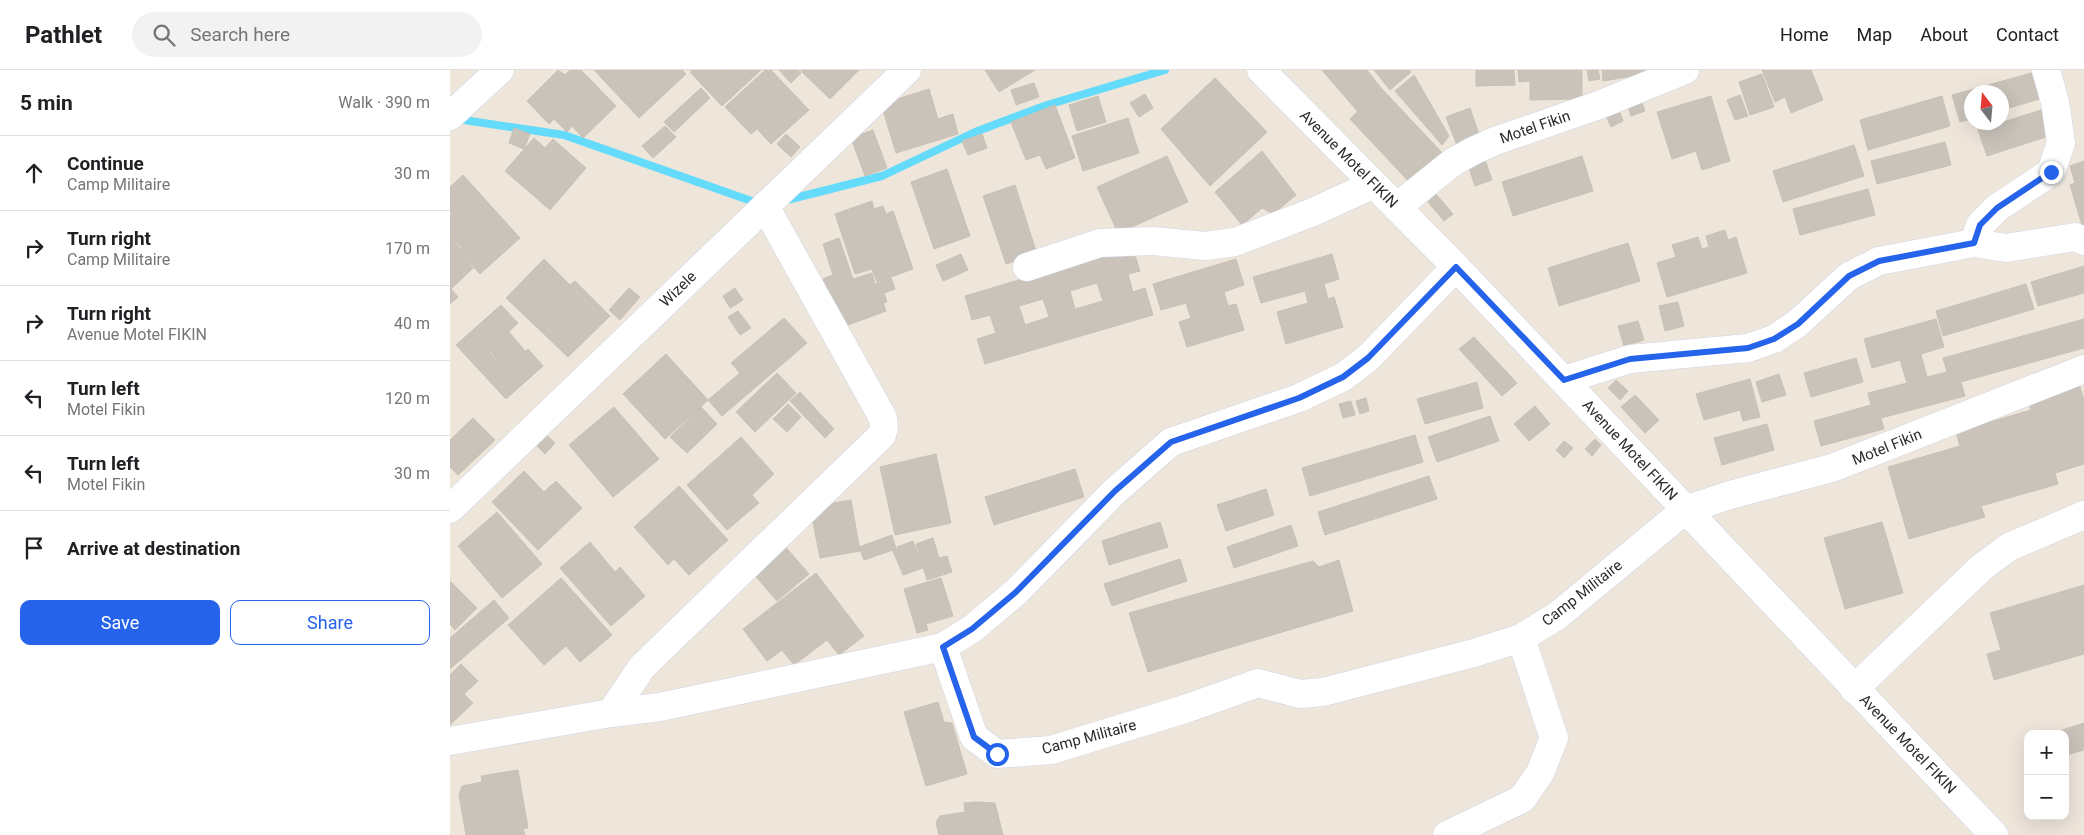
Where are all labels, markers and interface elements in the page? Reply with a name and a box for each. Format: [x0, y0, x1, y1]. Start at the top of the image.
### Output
search box [132, 12, 482, 57]
text: Pathlet [25, 21, 102, 49]
icon: search [150, 21, 178, 49]
text: Search here [190, 23, 290, 46]
text: Home [1780, 24, 1829, 45]
text: Map [1857, 24, 1892, 45]
text: About [1920, 24, 1968, 45]
text: Contact [1996, 24, 2059, 45]
north arrow [1964, 85, 2009, 130]
text: 5 min [20, 91, 73, 115]
text: Walk · 390 m [338, 93, 430, 112]
street label: Avenue Motel FIKIN [1296, 106, 1402, 212]
street label: Motel Fikin [1497, 107, 1573, 147]
text: Continue [67, 152, 144, 175]
icon: ahead [20, 159, 48, 187]
route end [2040, 161, 2063, 184]
text: 30 m [394, 164, 430, 183]
text: Camp Militaire [67, 175, 170, 194]
text: Turn right [67, 227, 151, 250]
icon: right [20, 234, 48, 262]
text: 170 m [385, 239, 430, 258]
text: Camp Militaire [67, 250, 170, 269]
street label: Wizele [656, 267, 700, 311]
text: Turn right [67, 302, 151, 325]
icon: right [20, 309, 48, 337]
text: 40 m [394, 314, 430, 333]
text: Avenue Motel FIKIN [67, 325, 207, 344]
text: Turn left [67, 377, 140, 400]
icon: left [20, 384, 48, 412]
text: 120 m [385, 389, 430, 408]
street label: Avenue Motel FIKIN [1579, 396, 1681, 504]
text: Motel Fikin [67, 400, 145, 419]
street label: Motel Fikin [1850, 425, 1924, 469]
text: Turn left [67, 452, 140, 475]
icon: left [20, 459, 48, 487]
text: 30 m [394, 464, 430, 483]
text: Motel Fikin [67, 475, 145, 494]
icon: arrive [20, 534, 48, 562]
text: Arrive at destination [67, 537, 240, 560]
street label: Camp Militaire [1538, 556, 1626, 630]
button: Save [20, 600, 220, 645]
button: Share [230, 600, 430, 645]
street label: Avenue Motel FIKIN [1856, 691, 1960, 797]
street label: Camp Militaire [1040, 716, 1138, 758]
map controls [2024, 730, 2069, 820]
button: + [2024, 730, 2069, 775]
route start [986, 743, 1009, 766]
button: − [2024, 775, 2069, 820]

